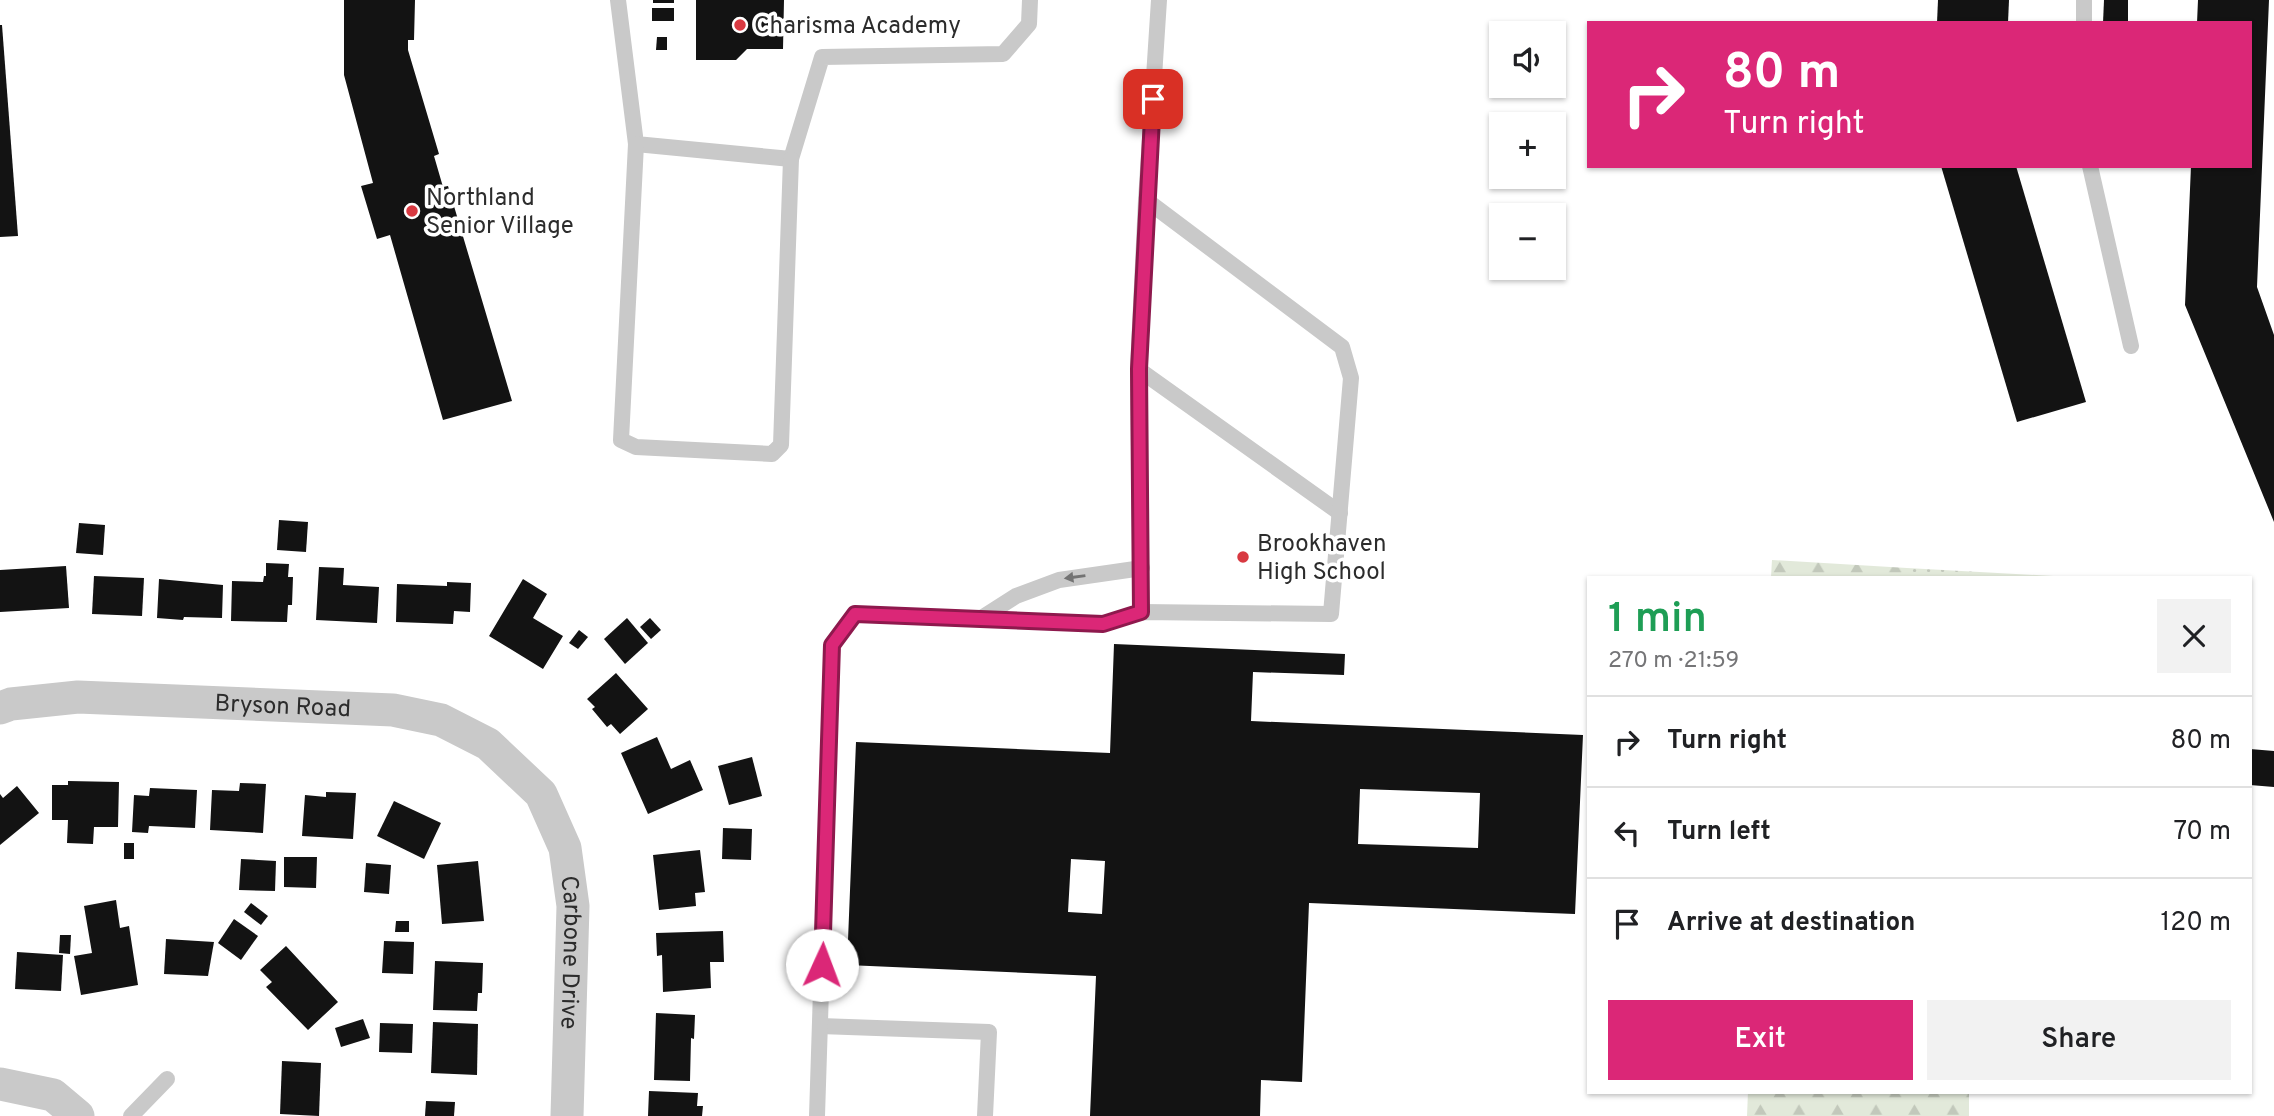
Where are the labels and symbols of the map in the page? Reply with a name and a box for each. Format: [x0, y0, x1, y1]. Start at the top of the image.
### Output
place label: Charisma Academy [754, 12, 961, 42]
marker: Charisma Academy [732, 17, 748, 33]
pin [1123, 69, 1183, 129]
place label: Northland Senior Village [426, 184, 574, 242]
marker: Northland Senior Village [404, 203, 420, 219]
place label: Brookhaven High School [1257, 530, 1386, 588]
marker: Brookhaven High School [1235, 549, 1251, 565]
one-way arrow [1064, 572, 1086, 583]
street label: Bryson Road [214, 690, 352, 725]
street label: Carbone Drive [552, 874, 586, 1030]
position arrow [785, 928, 859, 1002]

